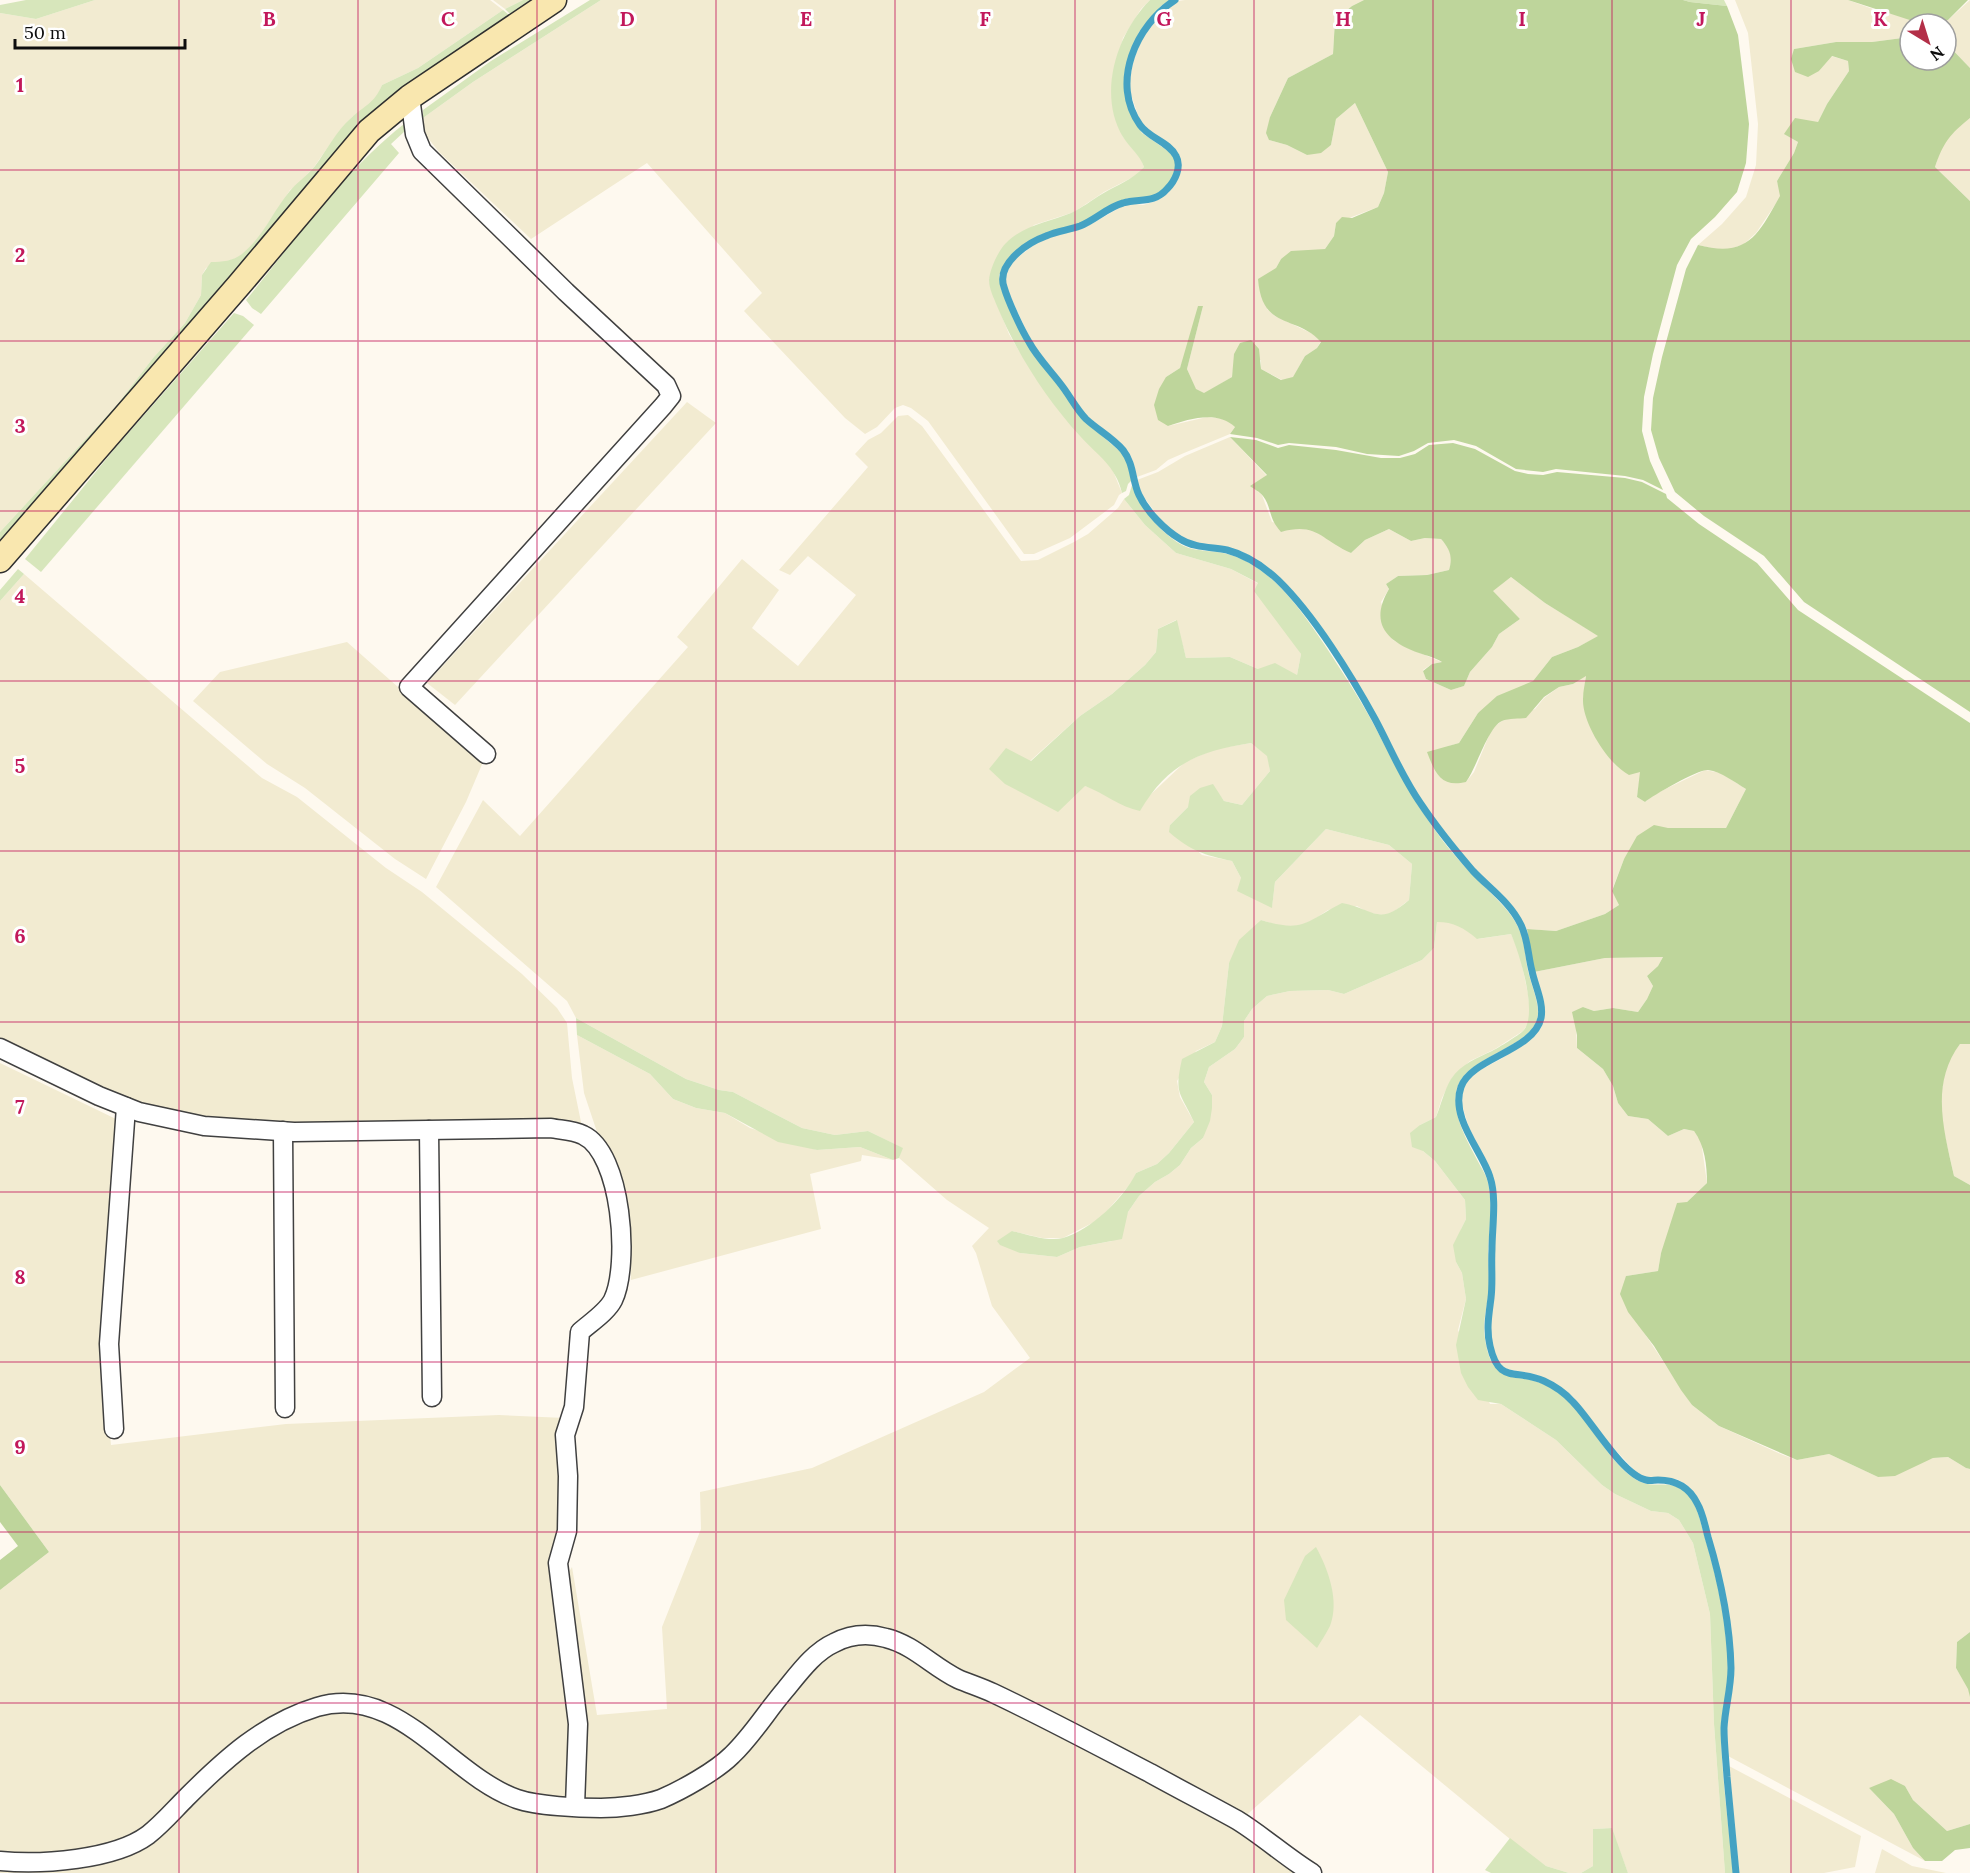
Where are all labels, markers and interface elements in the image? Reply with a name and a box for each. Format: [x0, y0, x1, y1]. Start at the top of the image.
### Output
text: B [262, 6, 276, 31]
text: C [441, 6, 455, 31]
text: D [619, 6, 635, 31]
text: E [800, 6, 812, 31]
text: F [979, 6, 991, 31]
text: G [1156, 6, 1172, 31]
text: H [1335, 6, 1351, 31]
text: I [1518, 6, 1526, 31]
text: J [1696, 6, 1706, 31]
text: K [1873, 6, 1888, 31]
scale bar [15, 12, 184, 50]
north arrow [1898, 12, 1958, 72]
text: 50 m [24, 21, 66, 44]
text: N [1926, 42, 1948, 66]
text: 1 [16, 72, 24, 97]
text: 2 [15, 242, 25, 267]
text: 3 [14, 413, 26, 438]
text: 4 [15, 583, 26, 608]
text: 5 [15, 753, 26, 778]
text: 6 [14, 923, 26, 948]
text: 7 [15, 1094, 25, 1119]
text: 8 [14, 1264, 26, 1289]
text: 9 [14, 1434, 26, 1459]

